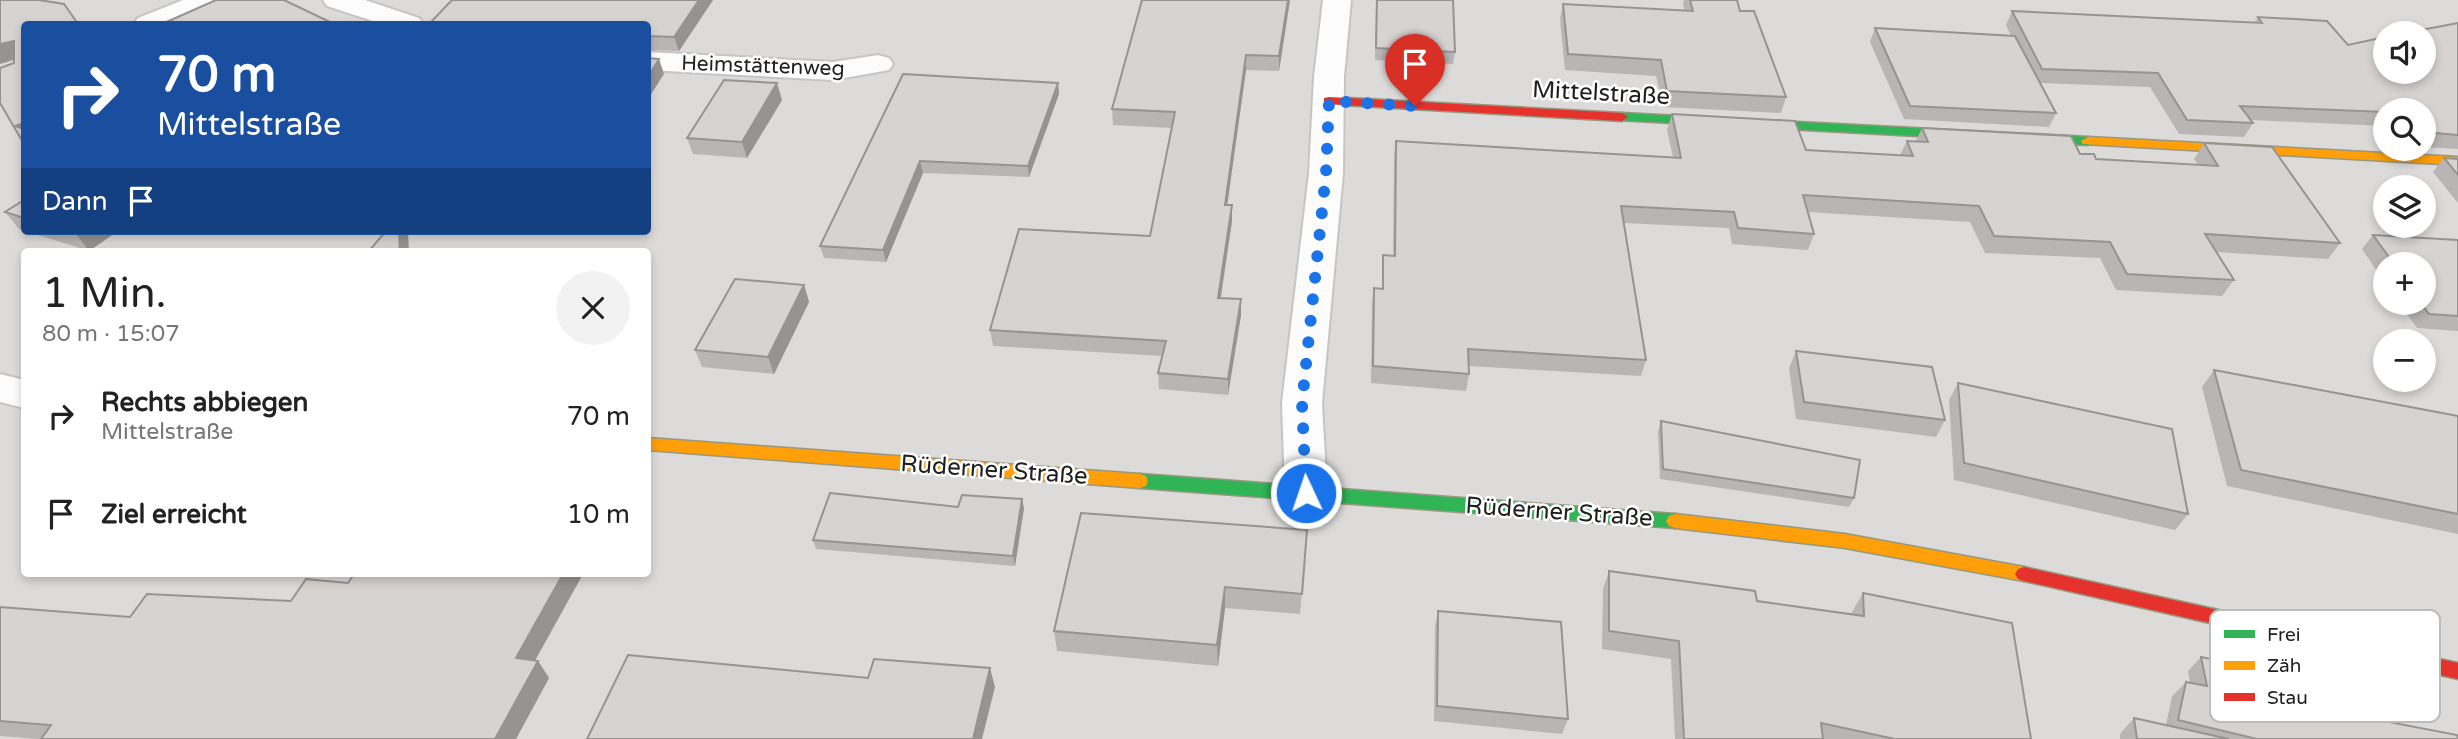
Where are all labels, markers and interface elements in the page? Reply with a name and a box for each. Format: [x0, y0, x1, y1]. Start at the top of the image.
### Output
map controls [2373, 21, 2436, 392]
button: sound [2373, 21, 2436, 84]
pin [1385, 34, 1445, 106]
icon: arrive [1396, 45, 1434, 83]
text: 70 m [157, 46, 276, 105]
icon: right [42, 49, 133, 140]
street label: Heimstättenweg [681, 51, 845, 81]
street label: Mittelstraße [1531, 75, 1671, 111]
button: search [2373, 98, 2436, 161]
text: Mittelstraße [157, 106, 341, 144]
button: layers [2373, 175, 2436, 238]
icon: arrive [122, 182, 160, 220]
text: Dann [42, 186, 108, 217]
button: + [2373, 252, 2436, 315]
text: 1 Min. [42, 268, 166, 319]
button: close [556, 271, 630, 345]
text: 80 m · 15:07 [42, 320, 180, 348]
button: − [2373, 329, 2436, 392]
text: Rechts abbiegen [101, 387, 308, 418]
icon: right [42, 397, 80, 435]
text: 70 m [567, 401, 630, 432]
text: Mittelstraße [101, 418, 233, 446]
street label: Rüderner Straße [899, 449, 1089, 491]
position arrow [1269, 456, 1343, 530]
street label: Rüderner Straße [1464, 491, 1654, 533]
icon: arrive [42, 495, 80, 533]
text: Ziel erreicht [101, 499, 247, 530]
text: 10 m [567, 499, 630, 530]
legend [2210, 610, 2440, 722]
text: Frei [2267, 624, 2301, 646]
text: Zäh [2267, 655, 2301, 677]
text: Stau [2267, 687, 2308, 709]

